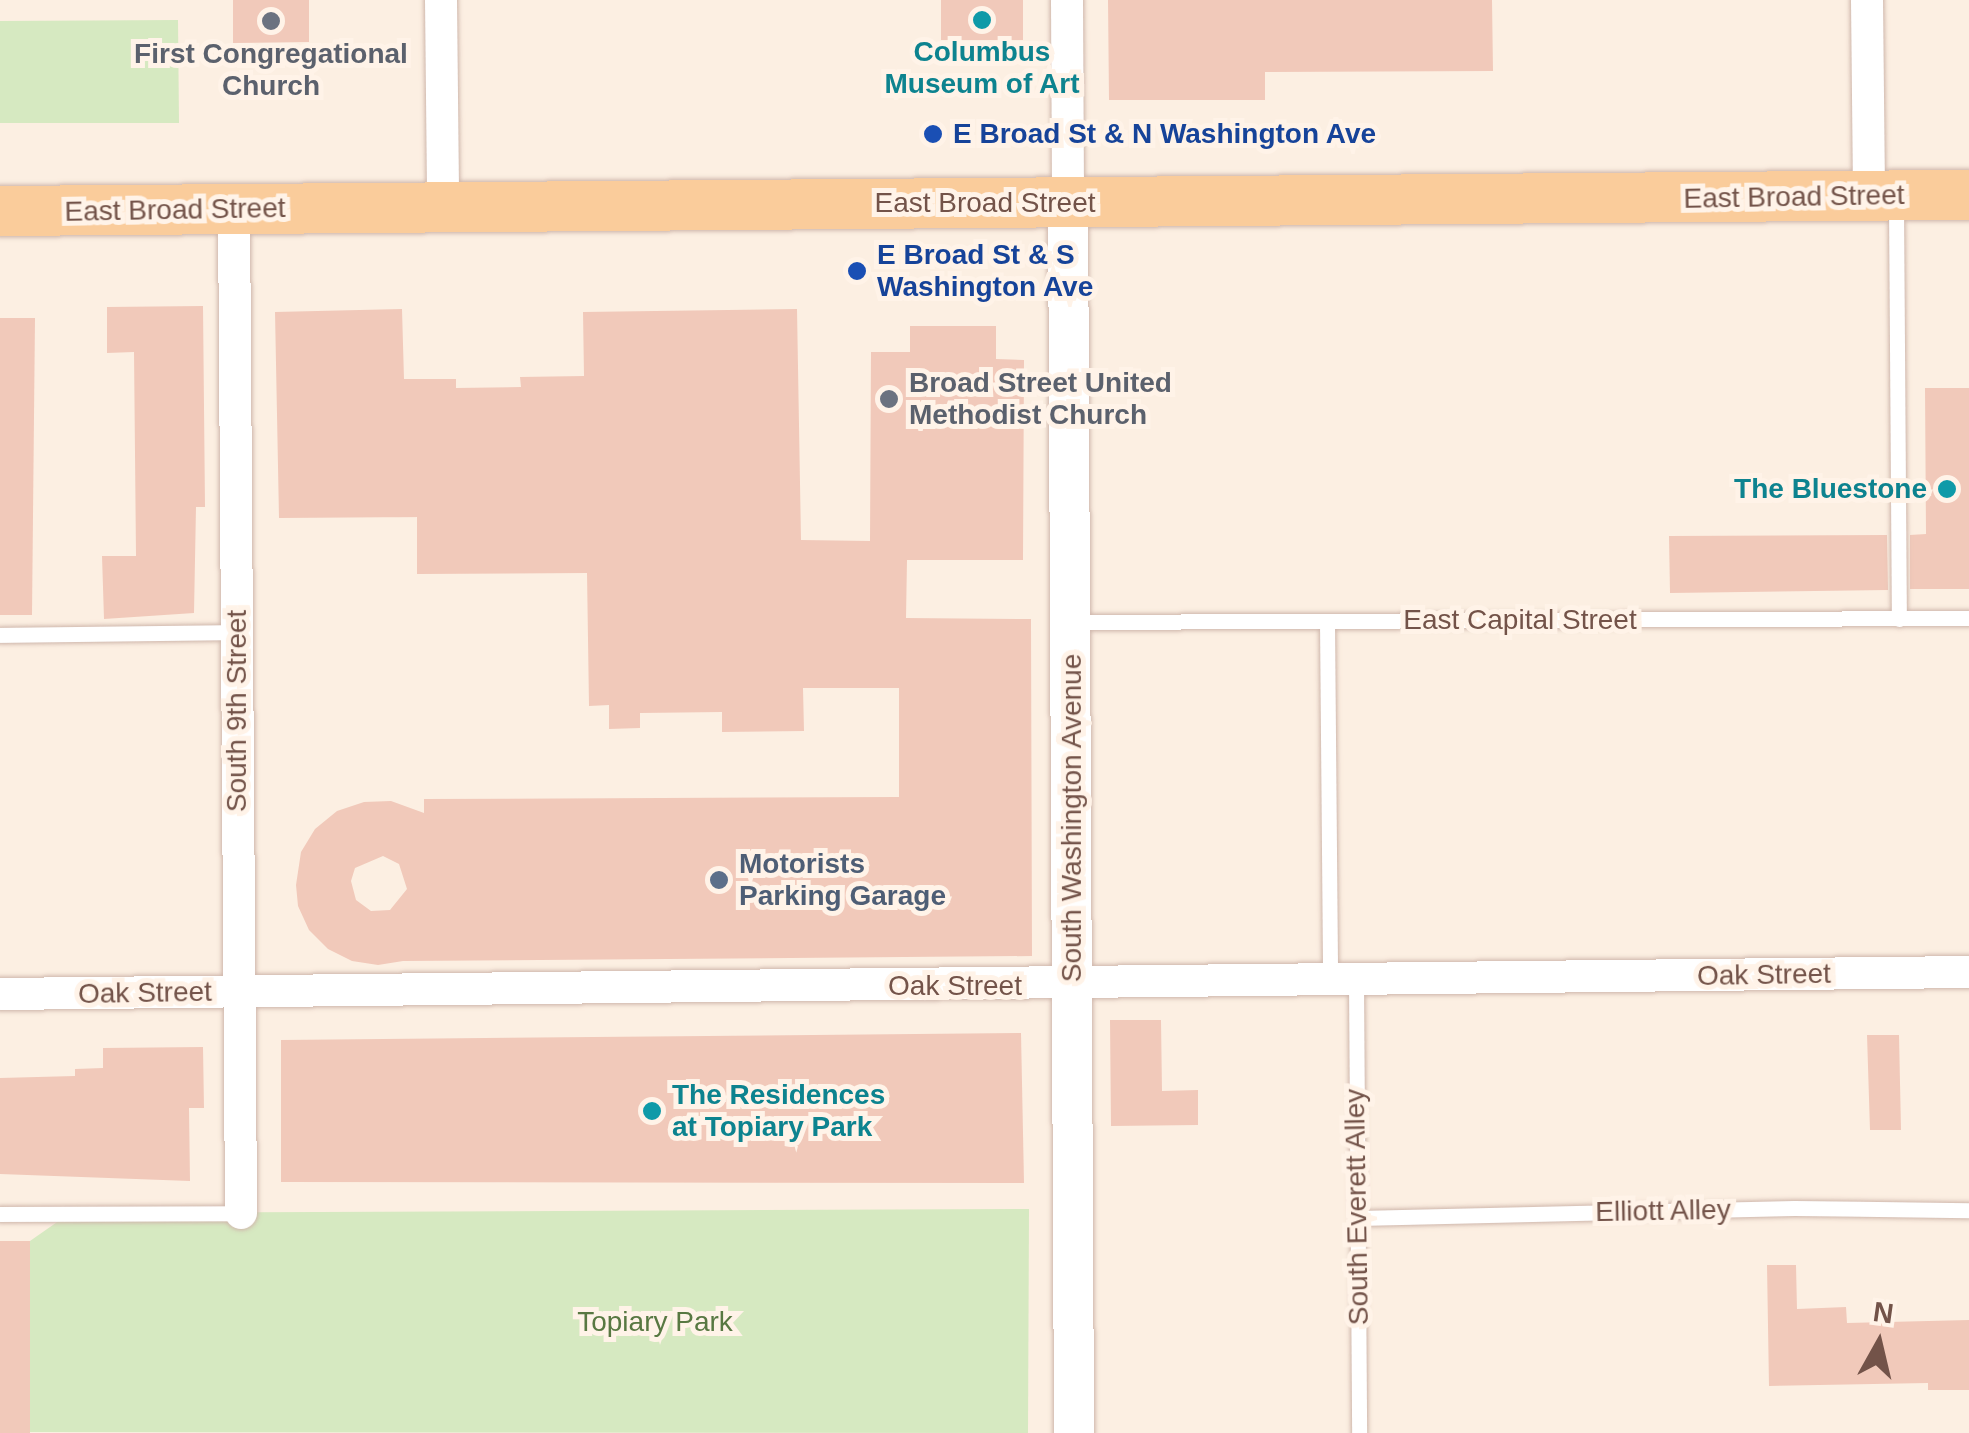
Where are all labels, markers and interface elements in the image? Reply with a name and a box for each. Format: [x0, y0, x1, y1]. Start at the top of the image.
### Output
marker: Columbus Museum of Art [971, 9, 993, 31]
marker: First Congregational Church [260, 10, 282, 32]
place label: Columbus Museum of Art [884, 35, 1080, 101]
place label: First Congregational Church [134, 37, 408, 103]
place label: E Broad St & N Washington Ave [953, 117, 1377, 151]
marker: E Broad St & N Washington Ave [922, 123, 944, 145]
street label: East Broad Street [1683, 178, 1905, 216]
street label: East Broad Street [874, 186, 1096, 220]
street label: East Broad Street [64, 191, 286, 229]
place label: E Broad St & S Washington Ave [877, 238, 1094, 304]
marker: E Broad St & S Washington Ave [846, 260, 868, 282]
place label: Broad Street United Methodist Church [909, 366, 1172, 432]
marker: Broad Street United Methodist Church [878, 388, 900, 410]
place label: The Bluestone [1734, 472, 1927, 506]
marker: The Bluestone [1936, 478, 1958, 500]
street label: East Capital Street [1403, 603, 1637, 637]
street label: South 9th Street [220, 610, 254, 812]
street label: South Washington Avenue [1055, 653, 1089, 983]
place label: Motorists Parking Garage [739, 847, 946, 913]
marker: Motorists Parking Garage [708, 869, 730, 891]
street label: Oak Street [1697, 957, 1831, 993]
street label: Oak Street [888, 969, 1022, 1003]
street label: Oak Street [78, 975, 212, 1011]
place label: The Residences at Topiary Park [672, 1078, 885, 1144]
street label: South Everett Alley [1338, 1088, 1376, 1326]
marker: The Residences at Topiary Park [641, 1100, 663, 1122]
street label: Elliott Alley [1594, 1193, 1732, 1229]
north arrow [1829, 1293, 1929, 1393]
text: N [1871, 1296, 1895, 1330]
park label: Topiary Park [577, 1305, 733, 1339]

